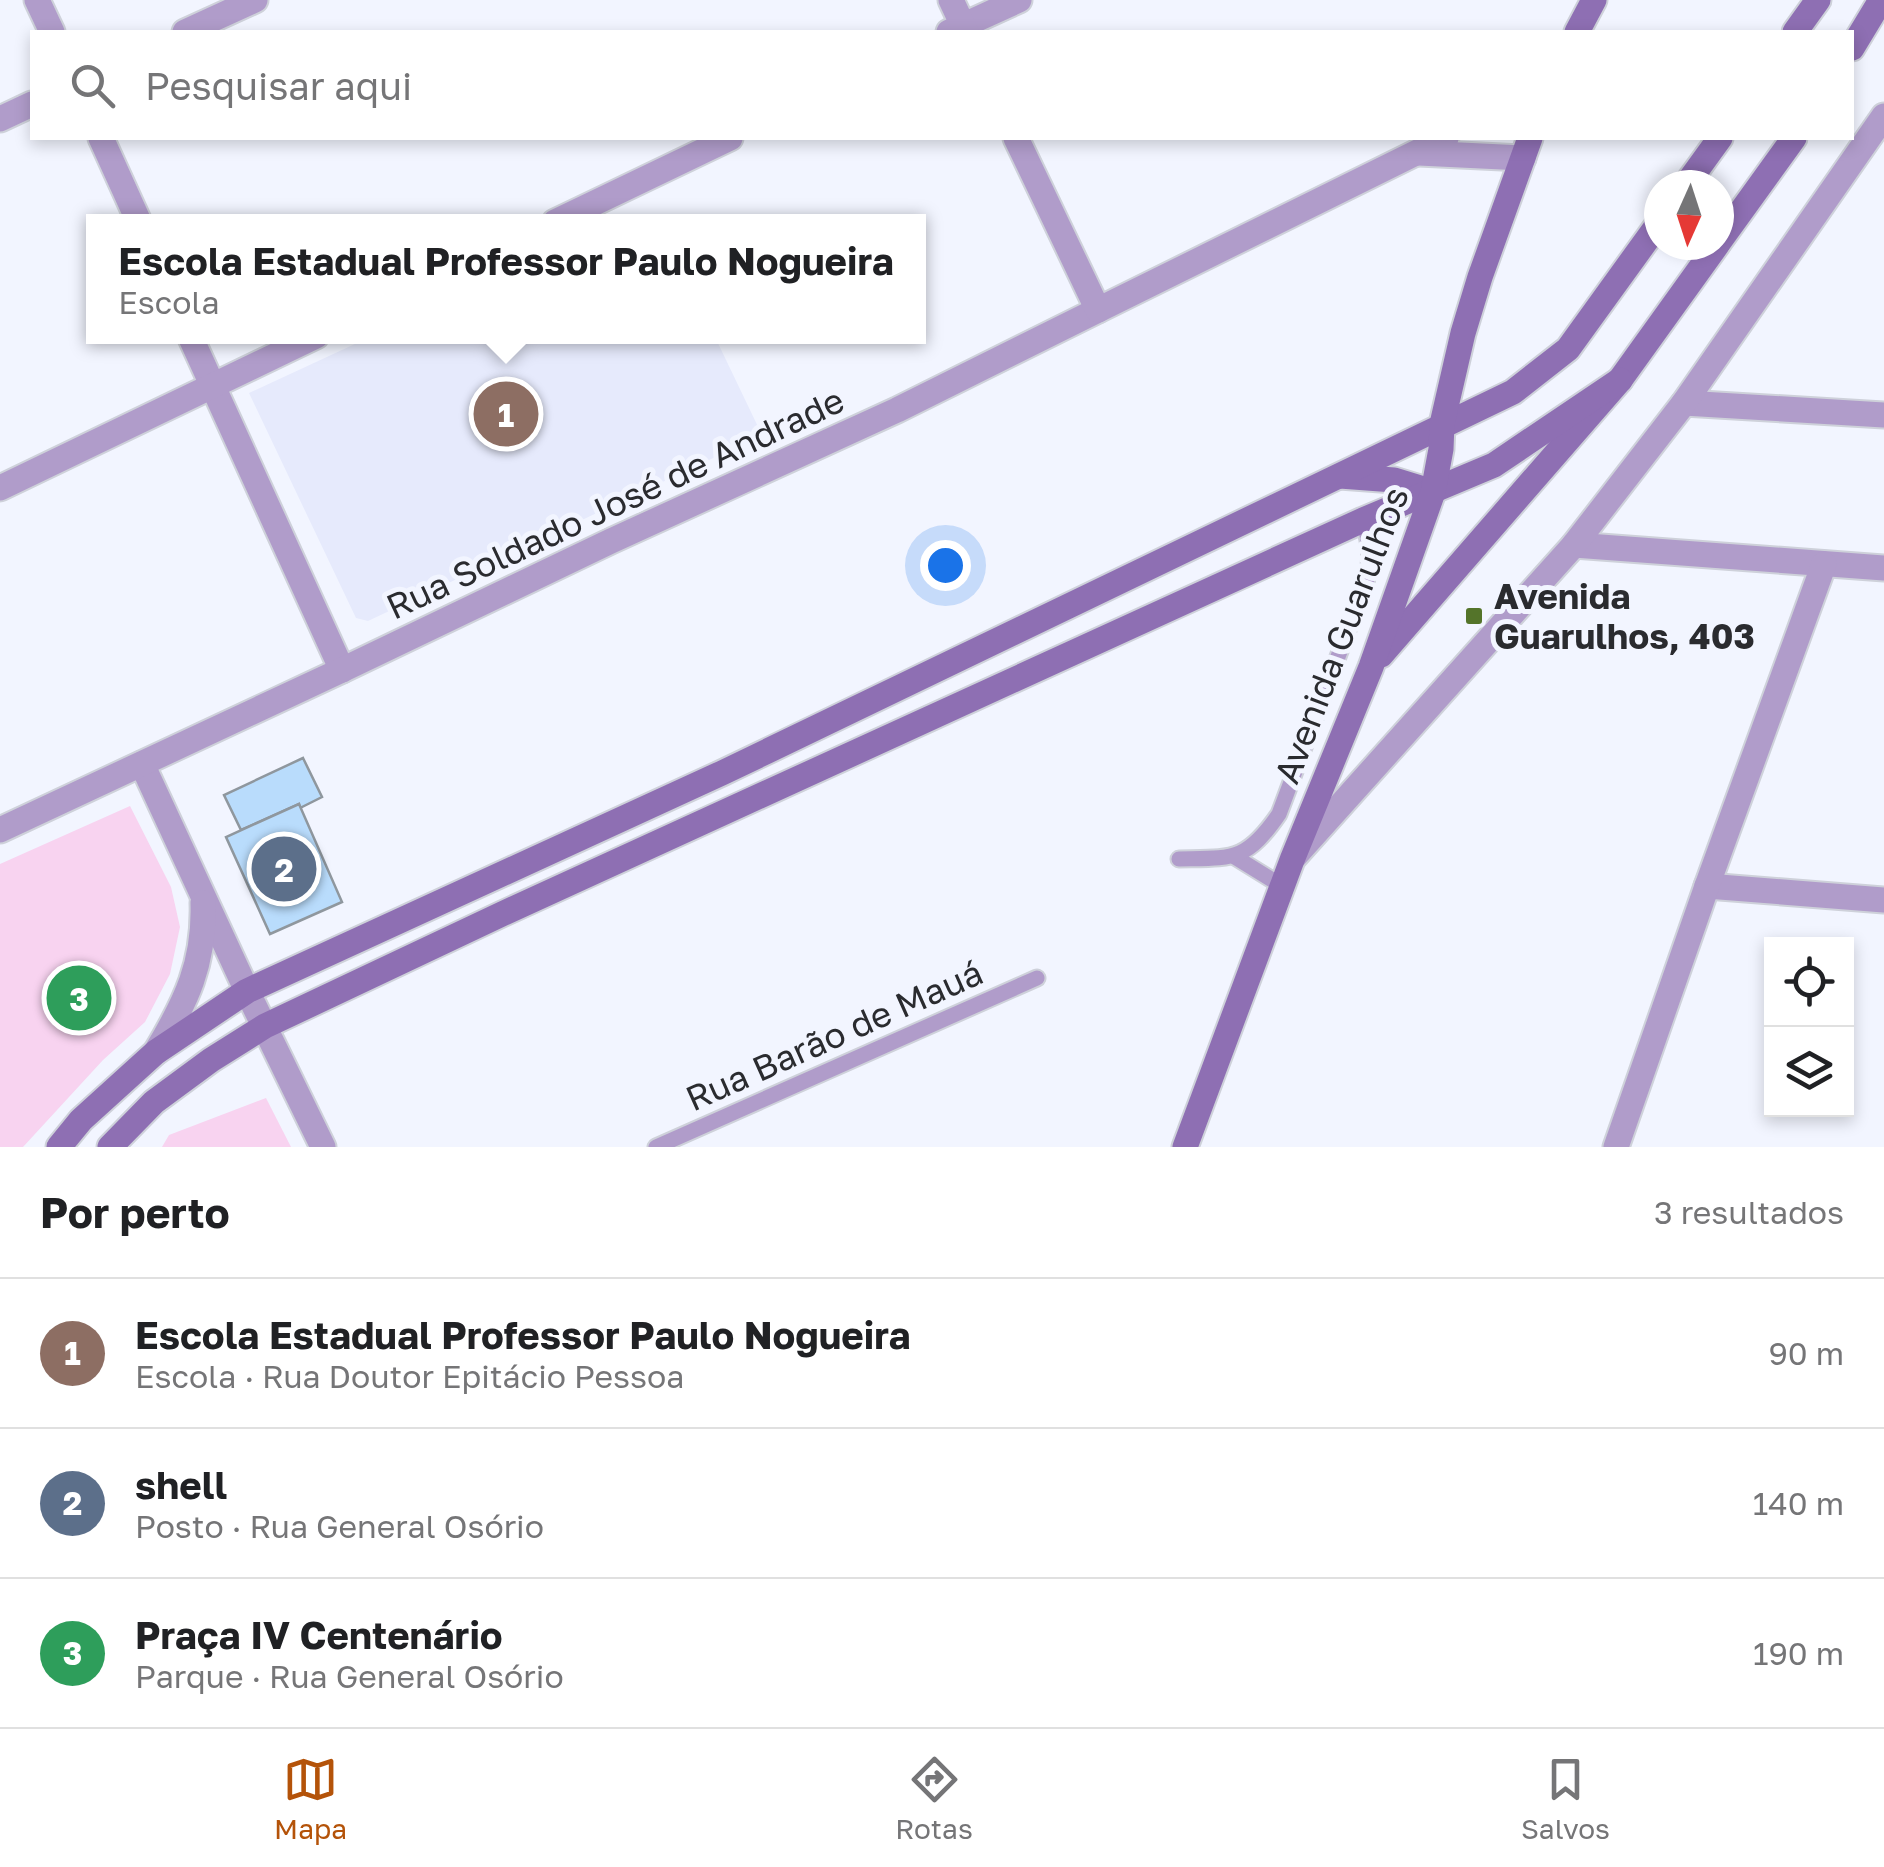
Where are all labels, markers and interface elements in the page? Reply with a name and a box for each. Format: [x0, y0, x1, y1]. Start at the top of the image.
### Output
search box [30, 30, 1854, 140]
icon: search [65, 58, 120, 113]
text: Pesquisar aqui [145, 63, 412, 108]
north arrow [1644, 170, 1734, 260]
popup [86, 214, 926, 344]
text: Escola Estadual Professor Paulo Nogueira [118, 238, 894, 283]
text: Escola [118, 283, 220, 321]
pin: 1 [474, 376, 538, 452]
street label: Rua Soldado José de Andrade [380, 378, 850, 628]
street label: Avenida Guarulhos [1265, 481, 1417, 789]
your location [920, 540, 971, 591]
place label: Avenida Guarulhos, 403 [1494, 575, 1755, 657]
marker: Avenida Guarulhos, 403 [1463, 605, 1485, 627]
pin: 2 [252, 832, 316, 906]
map controls [1764, 937, 1854, 1117]
button: locate [1764, 937, 1854, 1027]
street label: Rua Barão de Mauá [679, 951, 989, 1119]
pin: 3 [46, 960, 112, 1036]
button: layers [1764, 1027, 1854, 1117]
text: Por perto [40, 1187, 230, 1237]
text: 3 resultados [1654, 1193, 1844, 1231]
text: Escola Estadual Professor Paulo Nogueira [135, 1312, 910, 1357]
text: 1 [64, 1334, 81, 1372]
text: 90 m [1768, 1334, 1844, 1372]
text: Escola · Rua Doutor Epitácio Pessoa [135, 1357, 684, 1395]
text: shell [135, 1462, 227, 1507]
text: 2 [63, 1484, 82, 1522]
text: 140 m [1753, 1484, 1844, 1522]
text: Posto · Rua General Osório [135, 1507, 544, 1545]
text: Praça IV Centenário [135, 1612, 503, 1657]
text: 3 [63, 1634, 82, 1672]
text: 190 m [1753, 1634, 1844, 1672]
text: Parque · Rua General Osório [135, 1657, 564, 1695]
tab: Mapa [274, 1752, 347, 1845]
tab: Rotas [895, 1752, 973, 1845]
tab: Salvos [1521, 1752, 1610, 1845]

